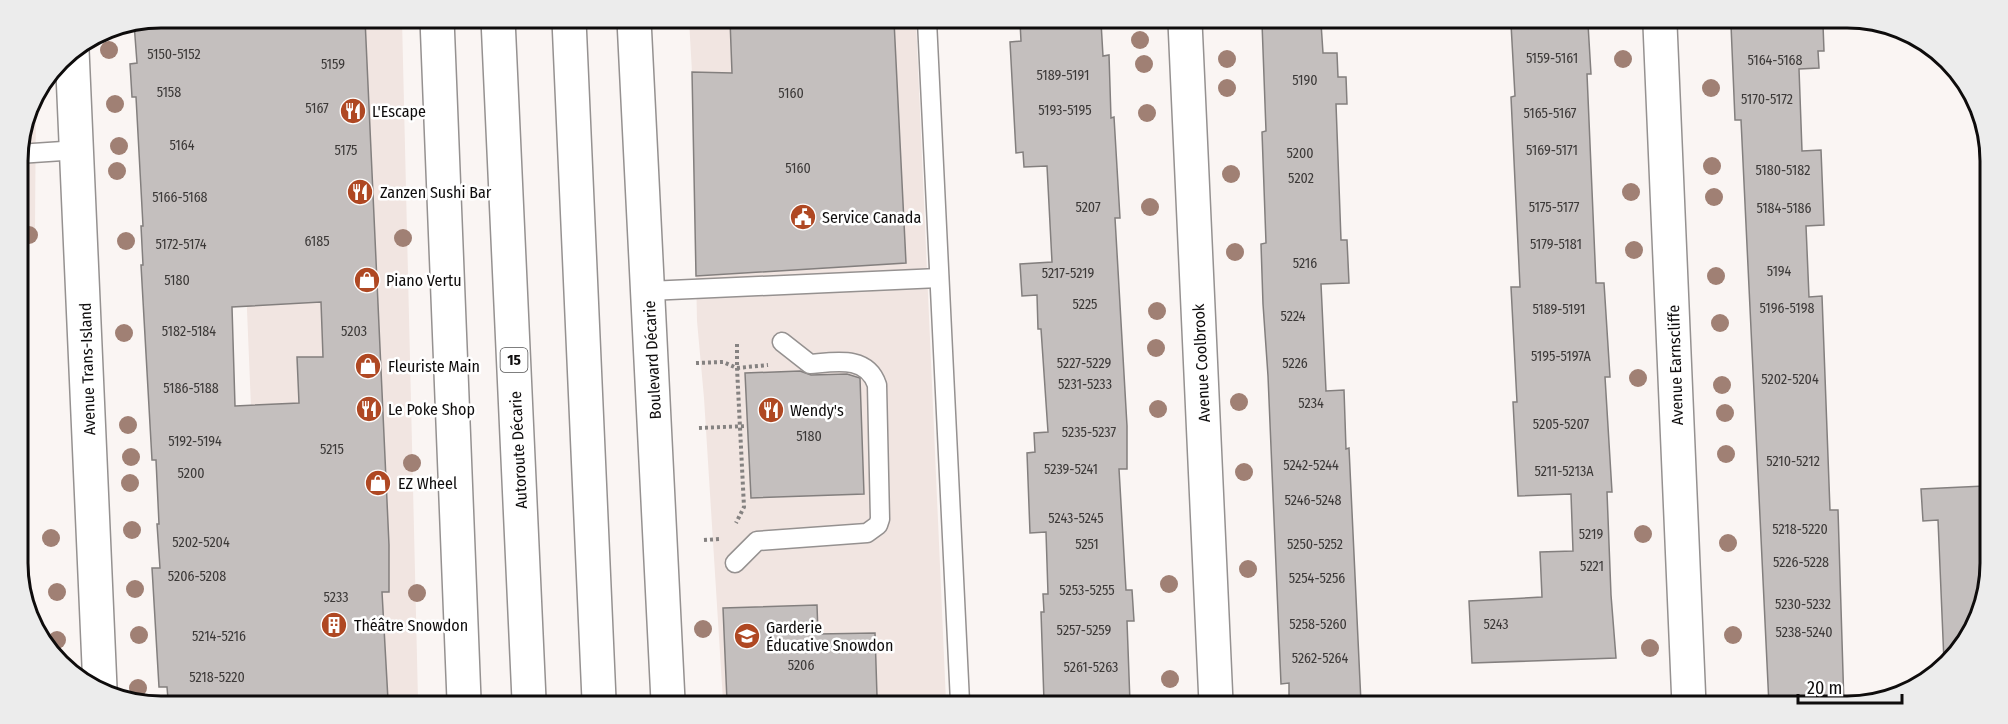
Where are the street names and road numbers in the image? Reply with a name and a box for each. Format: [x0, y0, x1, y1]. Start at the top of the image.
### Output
street label: Boulevard Décarie [640, 300, 665, 420]
street label: Avenue Trans-Island [76, 302, 99, 436]
street label: Avenue Coolbrook [1189, 303, 1214, 423]
street label: Avenue Earnscliffe [1664, 304, 1687, 426]
road number: 15 [500, 348, 528, 372]
street label: Autoroute Décarie [506, 390, 531, 509]

